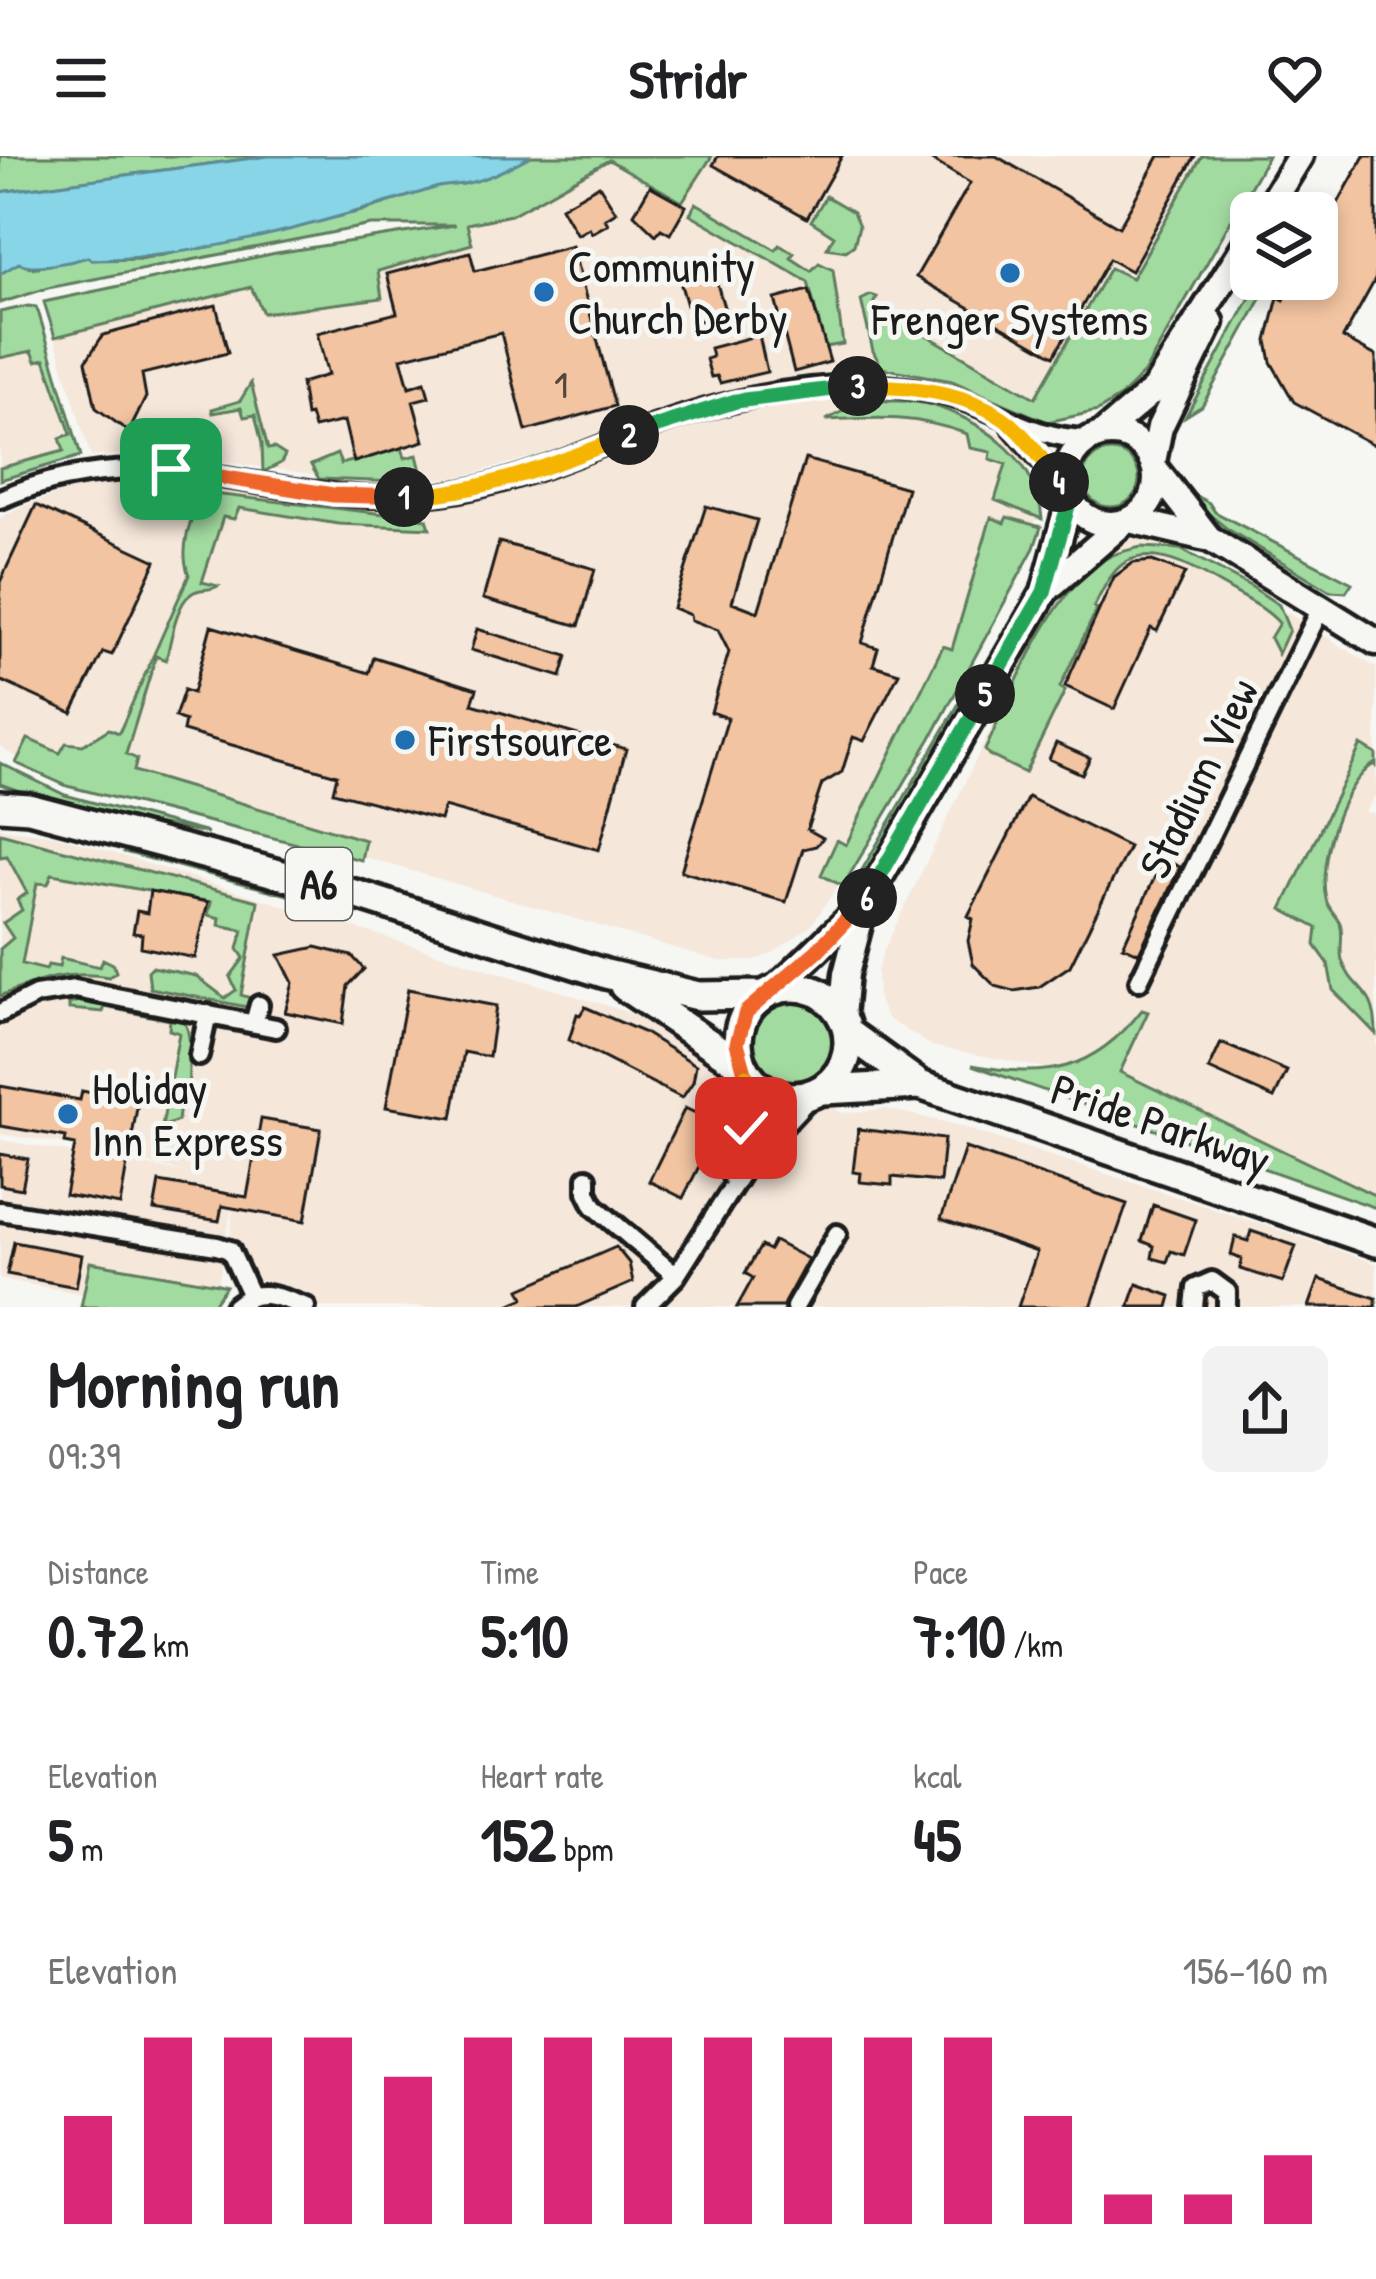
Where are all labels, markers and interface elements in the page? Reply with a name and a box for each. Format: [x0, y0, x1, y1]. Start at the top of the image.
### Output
text: Stridr [629, 42, 747, 115]
icon: menu [48, 45, 114, 111]
icon: heart [1262, 45, 1328, 111]
map controls [1230, 192, 1338, 300]
button: layers [1230, 192, 1338, 300]
place label: Community Church Derby [568, 235, 788, 348]
marker: Frenger Systems [997, 260, 1023, 286]
marker: Community Church Derby [531, 279, 557, 305]
place label: Frenger Systems [871, 288, 1148, 349]
pin: 3 [828, 356, 888, 416]
house number: 1 [554, 357, 568, 410]
text: 3 [851, 364, 865, 408]
pin: 2 [599, 405, 659, 465]
text: 2 [621, 413, 637, 457]
pin [120, 418, 222, 520]
icon: arrive [138, 436, 204, 502]
pin: 4 [1029, 452, 1089, 512]
text: 4 [1053, 460, 1065, 504]
pin: 1 [374, 467, 434, 527]
text: 1 [398, 475, 410, 519]
pin: 5 [955, 664, 1015, 724]
street label: Stadium View [1123, 668, 1272, 888]
text: 5 [978, 672, 992, 716]
place label: Firstsource [428, 709, 612, 770]
marker: Firstsource [392, 727, 418, 753]
road number: A6 [286, 848, 352, 920]
pin: 6 [837, 868, 897, 928]
text: 6 [860, 876, 874, 920]
place label: Holiday Inn Express [92, 1057, 283, 1170]
street label: Pride Parkway [1044, 1058, 1279, 1189]
pin [695, 1077, 797, 1179]
icon: check [713, 1095, 779, 1161]
marker: Holiday Inn Express [55, 1101, 81, 1127]
text: Morning run [48, 1338, 340, 1428]
button: share [1202, 1346, 1328, 1472]
text: 09:39 [48, 1428, 121, 1481]
text: Distance [48, 1550, 149, 1594]
text: Time [481, 1550, 539, 1594]
text: Pace [913, 1550, 968, 1594]
text: 0.72 [48, 1594, 146, 1676]
text: 5:10 [481, 1594, 569, 1676]
text: 7:10 [913, 1594, 1006, 1676]
text: km [146, 1623, 189, 1667]
text: /km [1006, 1623, 1063, 1667]
text: Elevation [48, 1754, 158, 1798]
text: Heart rate [481, 1754, 604, 1798]
text: kcal [913, 1754, 962, 1798]
text: 5 [48, 1798, 73, 1880]
text: 152 [481, 1798, 556, 1880]
text: 45 [913, 1798, 961, 1880]
text: m [73, 1827, 103, 1871]
text: bpm [556, 1827, 614, 1871]
text: Elevation [48, 1943, 178, 1996]
text: 156–160 m [1183, 1943, 1328, 1996]

